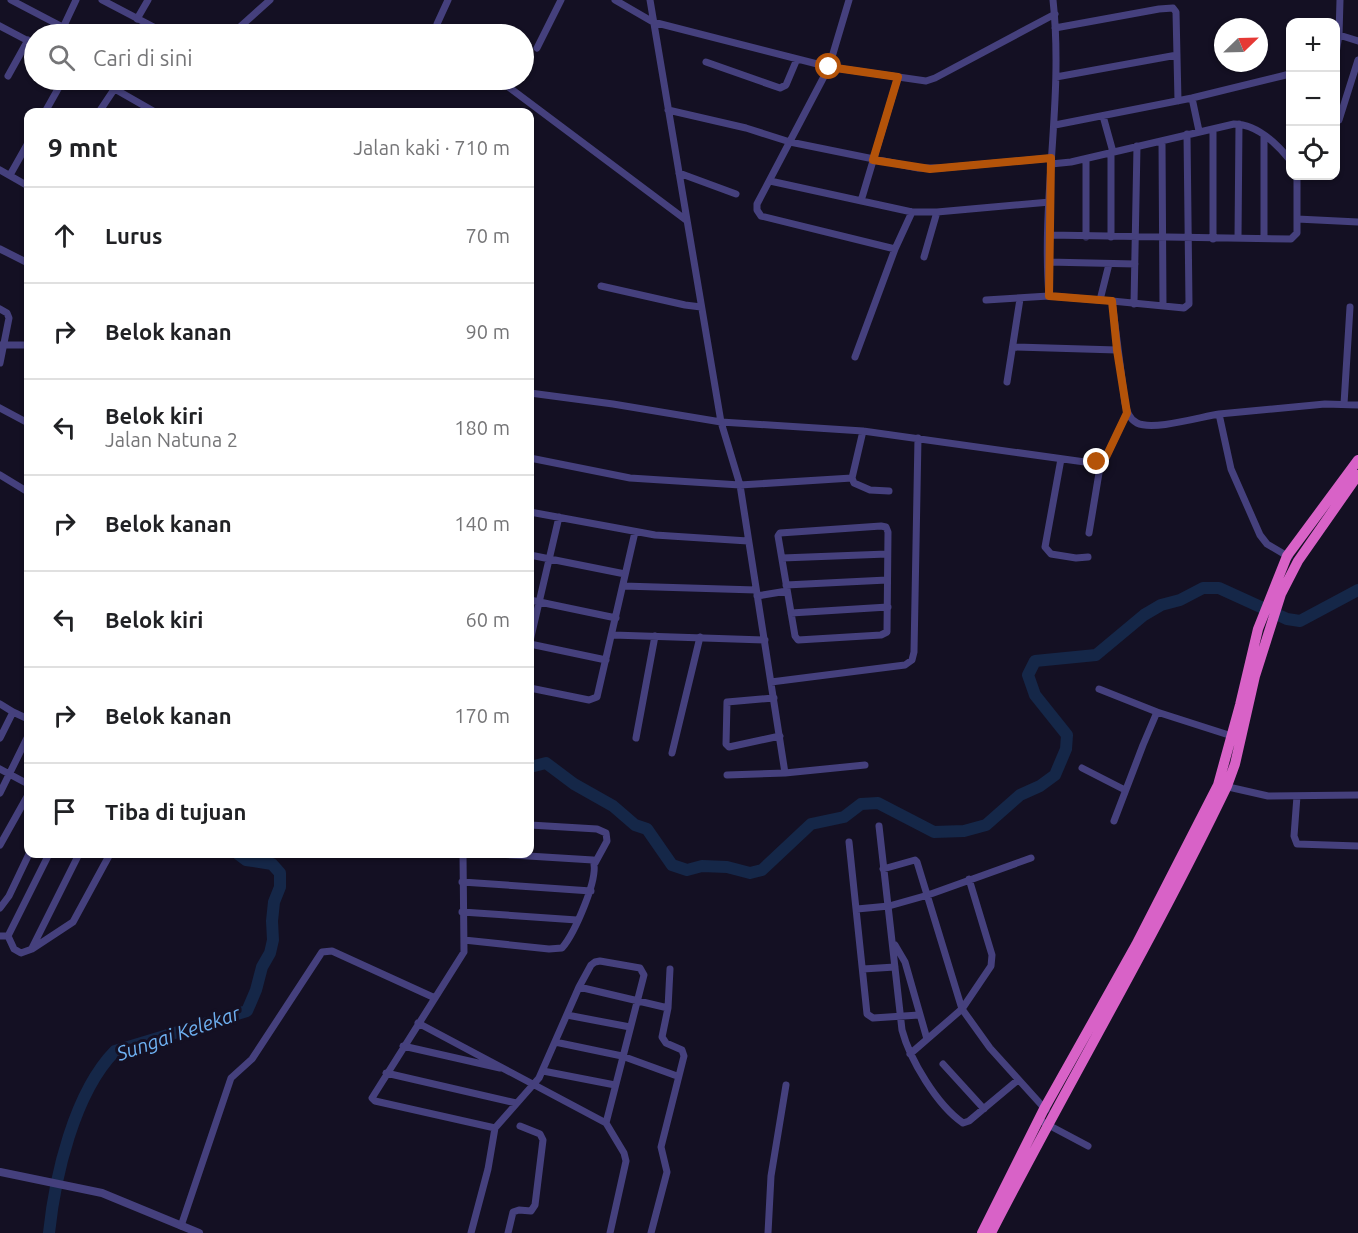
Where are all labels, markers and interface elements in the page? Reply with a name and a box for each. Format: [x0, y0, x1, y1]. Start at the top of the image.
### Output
north arrow [1214, 18, 1268, 72]
map controls [1286, 18, 1340, 180]
button: + [1286, 18, 1340, 72]
search box [24, 24, 534, 90]
icon: search [45, 41, 78, 74]
text: Cari di sini [93, 45, 193, 70]
route start [815, 53, 841, 79]
button: − [1286, 72, 1340, 126]
button: locate [1286, 126, 1340, 180]
text: 9 mnt [48, 133, 118, 162]
text: Jalan kaki · 710 m [353, 136, 510, 159]
icon: ahead [48, 219, 81, 252]
text: Lurus [105, 223, 162, 248]
text: 70 m [466, 224, 510, 247]
icon: right [48, 315, 81, 348]
text: Belok kanan [105, 319, 232, 344]
text: 90 m [466, 320, 510, 343]
text: Belok kiri [105, 403, 203, 428]
icon: left [48, 411, 81, 444]
text: 180 m [454, 416, 510, 439]
text: Jalan Natuna 2 [105, 428, 238, 451]
route end [1083, 448, 1109, 474]
icon: right [48, 507, 81, 540]
text: Belok kanan [105, 511, 232, 536]
text: 140 m [454, 512, 510, 535]
icon: left [48, 603, 81, 636]
text: Belok kiri [105, 607, 203, 632]
text: 60 m [466, 608, 510, 631]
icon: right [48, 699, 81, 732]
text: Belok kanan [105, 703, 232, 728]
text: 170 m [454, 704, 510, 727]
icon: arrive [48, 795, 81, 828]
text: Tiba di tujuan [105, 799, 246, 824]
water label: Sungai Kelekar [112, 1001, 244, 1065]

